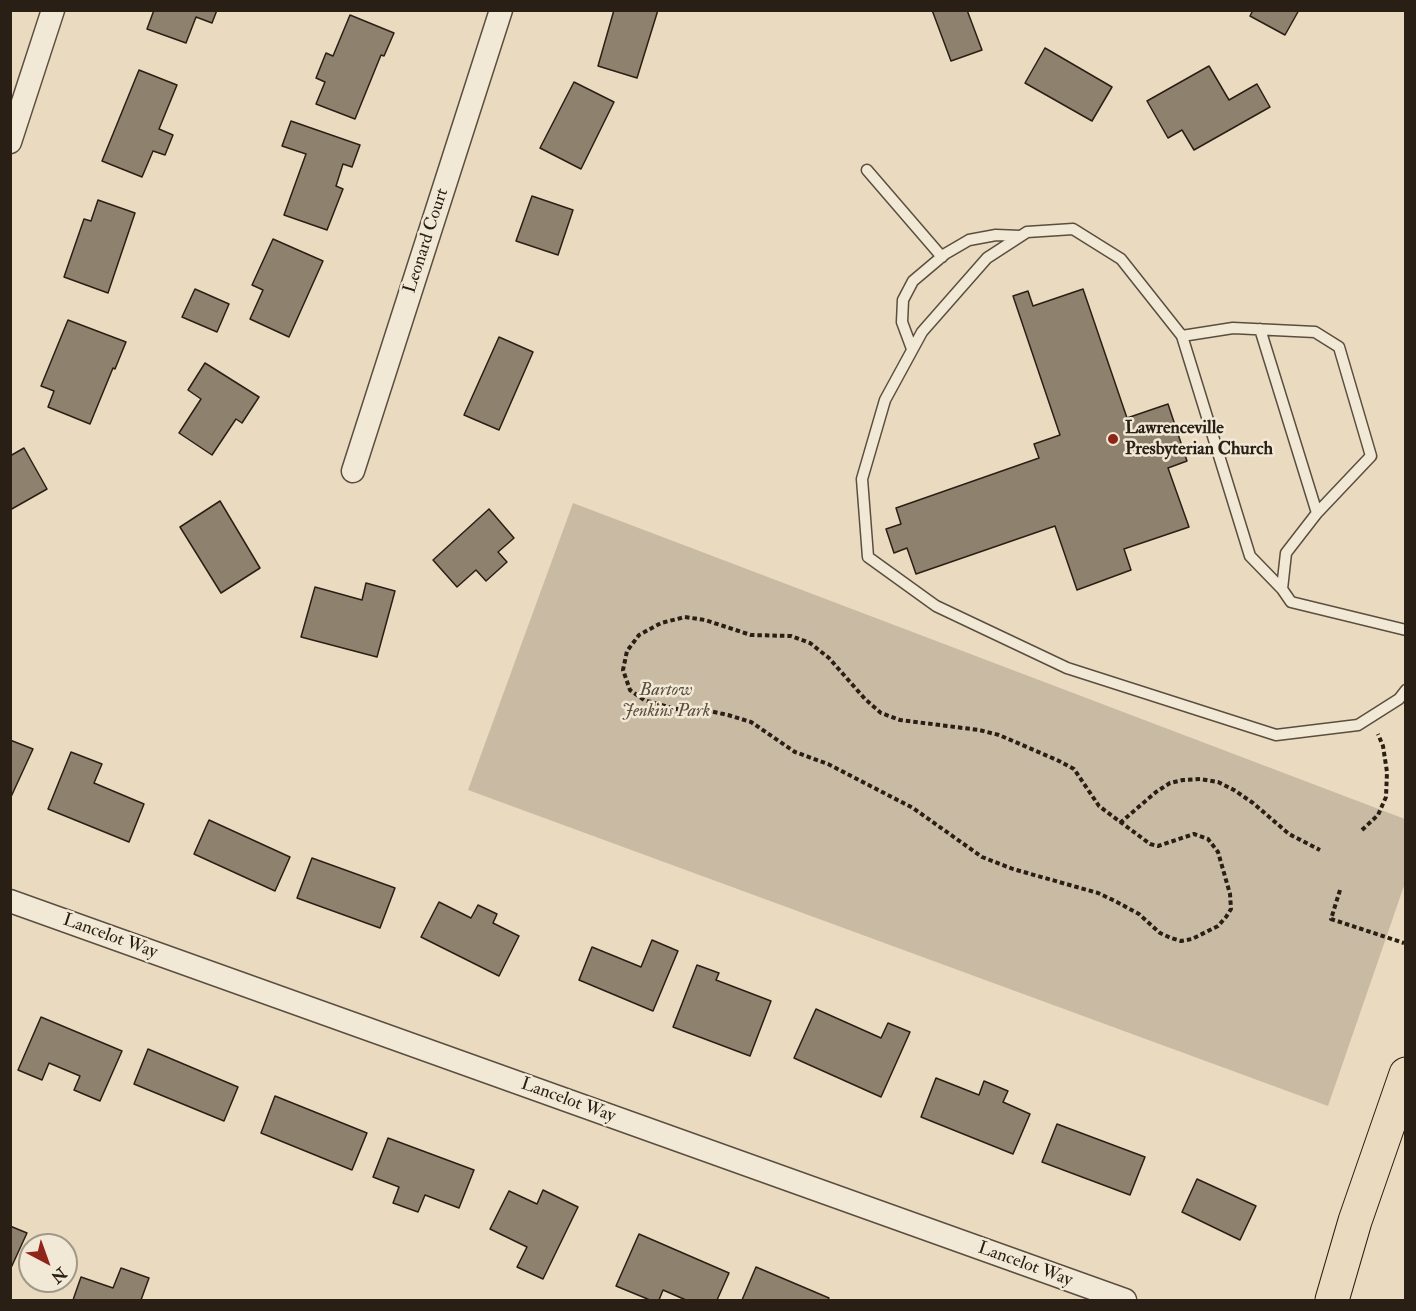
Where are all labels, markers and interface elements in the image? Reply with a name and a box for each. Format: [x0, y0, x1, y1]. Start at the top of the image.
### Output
street label: Leonard Court [400, 186, 454, 296]
place label: Lawrenceville Presbyterian Church [1125, 418, 1273, 460]
marker: Lawrenceville Presbyterian Church [1106, 432, 1120, 446]
park label: Bartow Jenkins Park [622, 680, 710, 722]
street label: Lancelot Way [60, 910, 160, 964]
street label: Lancelot Way [518, 1074, 618, 1128]
north arrow [18, 1233, 78, 1293]
street label: Lancelot Way [975, 1238, 1075, 1292]
text: N [47, 1263, 70, 1287]

